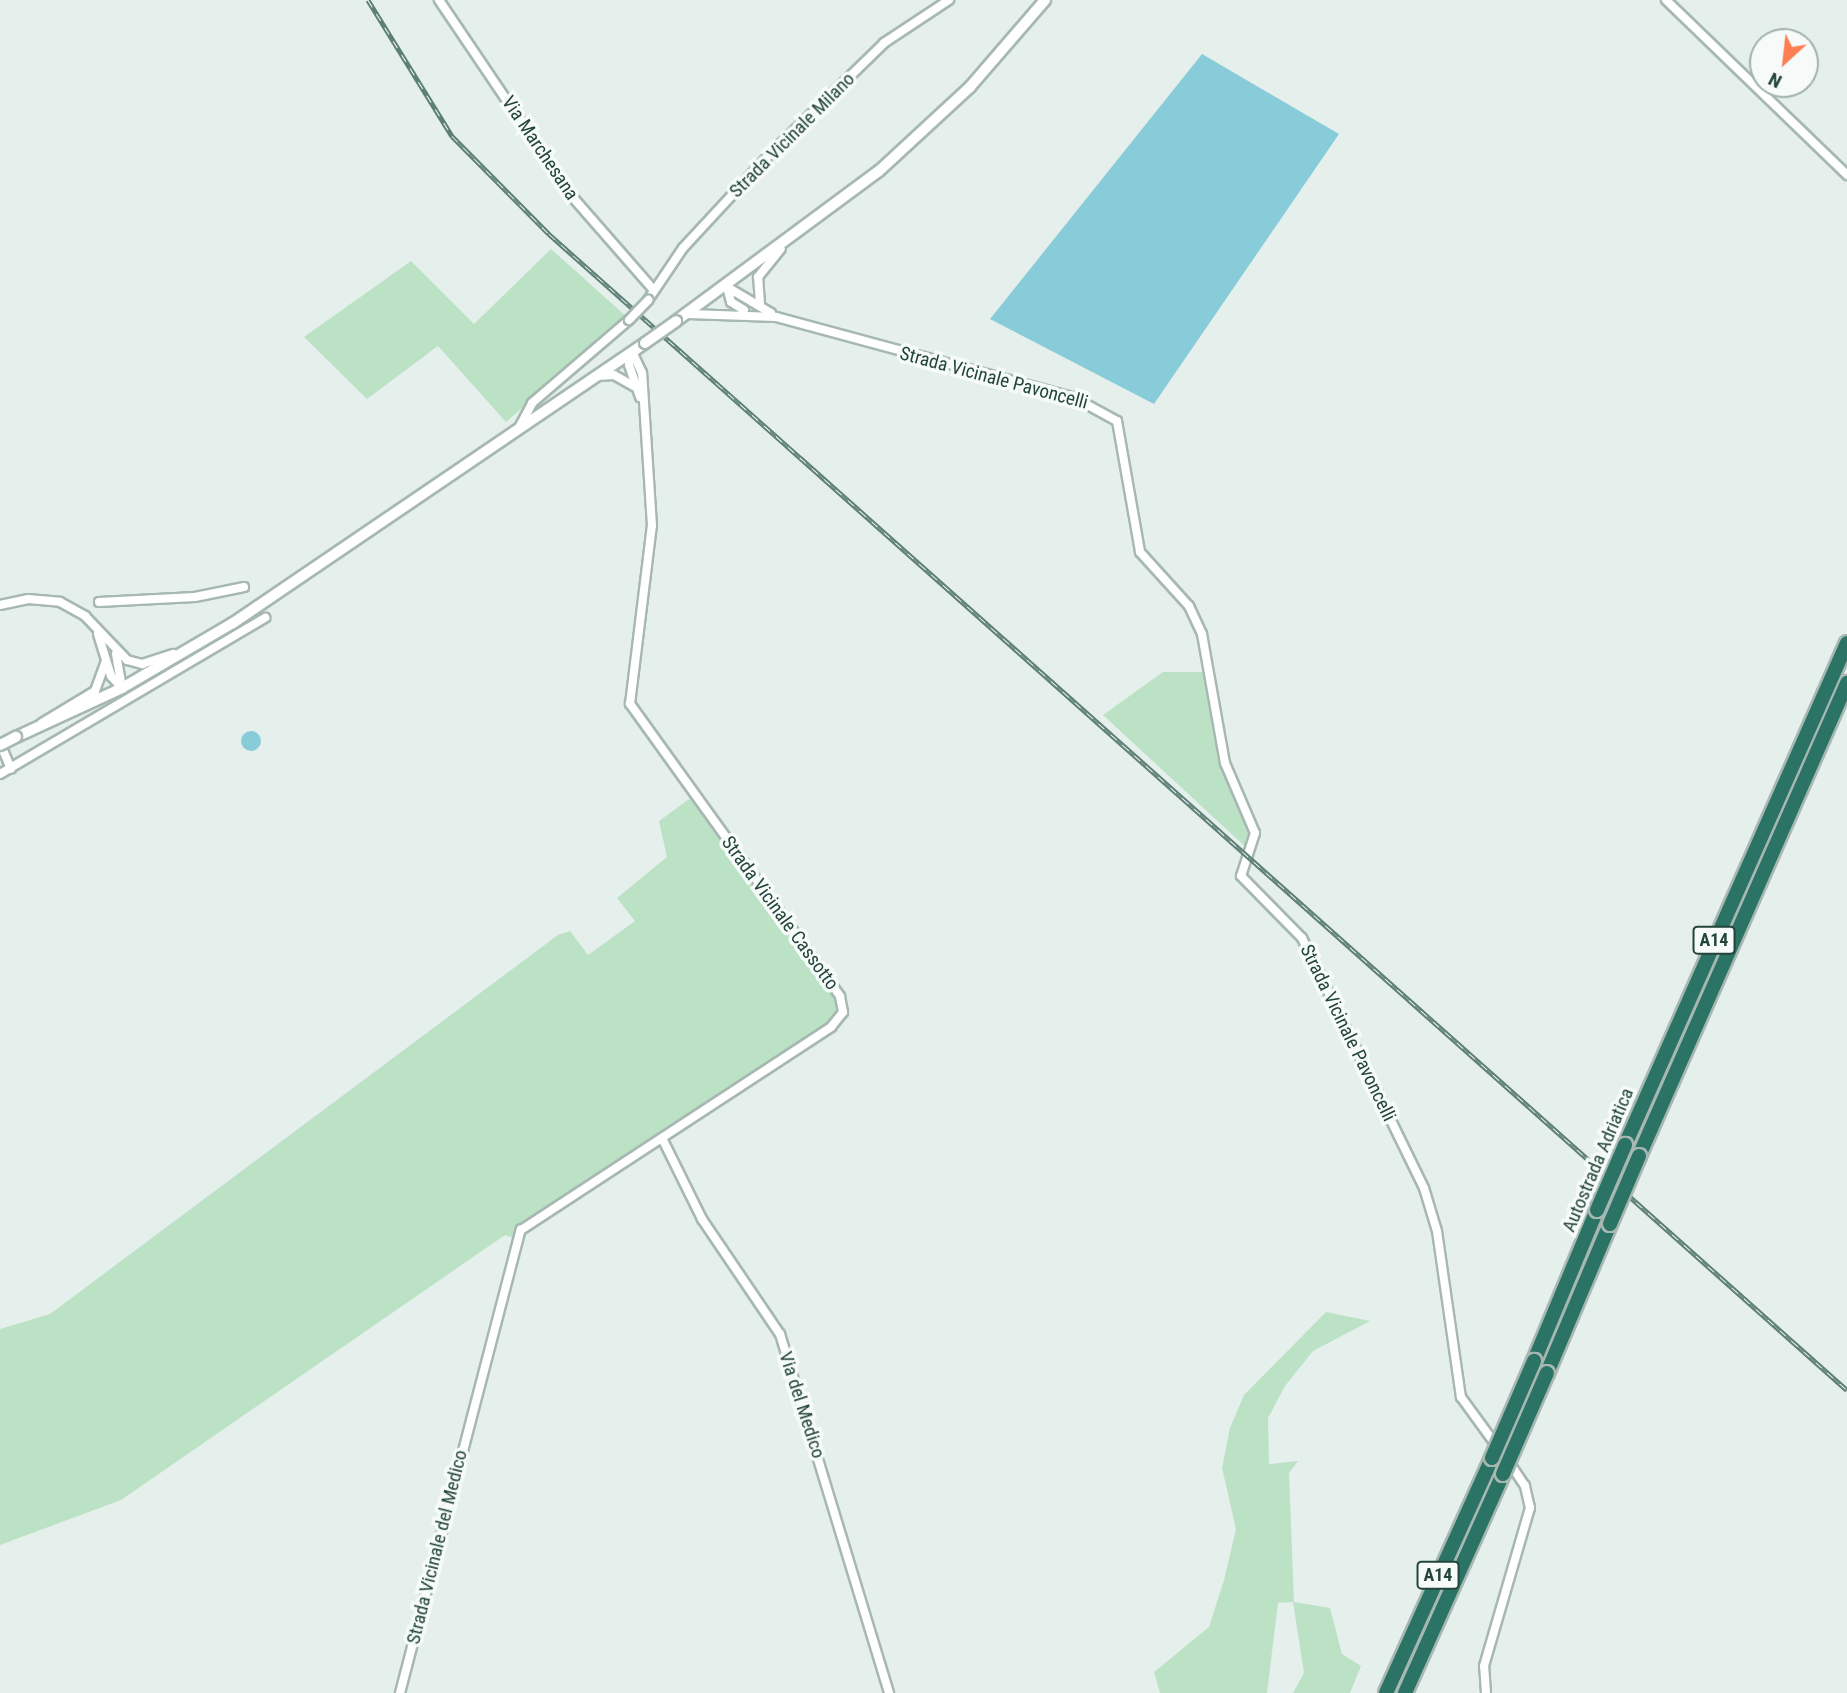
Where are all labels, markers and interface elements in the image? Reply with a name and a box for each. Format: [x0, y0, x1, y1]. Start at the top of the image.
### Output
north arrow [1749, 28, 1819, 98]
text: N [1765, 67, 1786, 93]
street label: Strada Vicinale Milano [725, 68, 859, 202]
street label: Via Marchesana [497, 92, 583, 204]
street label: Strada Vicinale Pavoncelli [897, 342, 1091, 414]
street label: Strada Vicinale Cassotto [717, 832, 843, 994]
road number: A14 [1691, 925, 1737, 954]
street label: Strada Vicinale Pavoncelli [1295, 941, 1401, 1125]
street label: Autostrada Adriatica [1557, 1085, 1639, 1235]
street label: Via del Medico [774, 1349, 830, 1461]
street label: Strada Vicinale del Medico [402, 1448, 472, 1646]
road number: A14 [1415, 1560, 1461, 1590]

